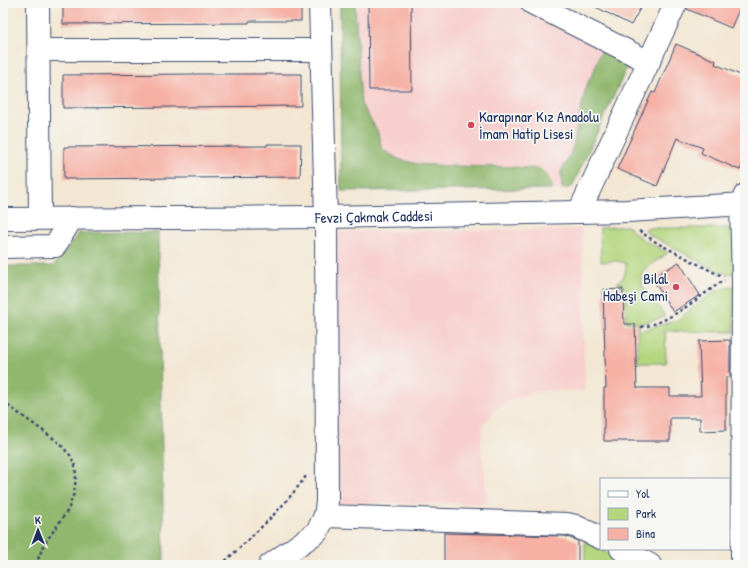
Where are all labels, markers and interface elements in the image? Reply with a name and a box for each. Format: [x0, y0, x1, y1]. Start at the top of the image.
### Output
place label: Karapınar Kız Anadolu İmam Hatip Lisesi [479, 106, 599, 144]
marker: Karapınar Kız Anadolu İmam Hatip Lisesi [466, 120, 476, 130]
street label: Fevzi Çakmak Caddesi [314, 204, 433, 228]
place label: Bilal Habeşi Cami [603, 268, 668, 306]
marker: Bilal Habeşi Cami [671, 282, 681, 292]
legend [600, 478, 730, 550]
text: Yol [636, 485, 650, 502]
text: Park [636, 505, 656, 522]
north arrow [18, 510, 58, 550]
text: K [35, 513, 41, 527]
text: Bina [636, 525, 655, 542]

